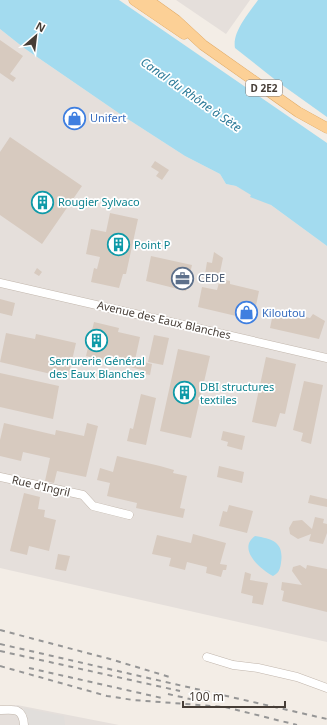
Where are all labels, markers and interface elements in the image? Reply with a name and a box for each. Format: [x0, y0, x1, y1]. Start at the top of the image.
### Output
north arrow [16, 16, 56, 56]
text: N [33, 18, 48, 35]
water label: Canal du Rhône à Sète [137, 53, 245, 136]
road number: D 2E2 [246, 80, 282, 96]
shop icon: Unifert [62, 105, 88, 131]
place label: Unifert [90, 110, 126, 125]
building icon: Rougier Sylvaco [30, 189, 56, 215]
place label: Rougier Sylvaco [58, 194, 140, 209]
building icon: Point P [105, 232, 131, 258]
place label: Point P [134, 237, 171, 252]
office icon: CEDE [169, 265, 195, 291]
place label: CEDE [198, 270, 225, 285]
street label: Avenue des Eaux Blanches [96, 297, 232, 342]
shop icon: Kiloutou [234, 300, 260, 326]
place label: Kiloutou [262, 305, 305, 320]
building icon: Serrurerie Général des Eaux Blanches [84, 328, 110, 354]
place label: Serrurerie Général des Eaux Blanches [49, 353, 145, 381]
place label: DBI structures textiles [200, 379, 274, 407]
building icon: DBI structures textiles [172, 380, 198, 406]
street label: Rue d'Ingril [10, 472, 72, 500]
scale bar [183, 683, 285, 709]
text: 100 m [189, 688, 224, 705]

